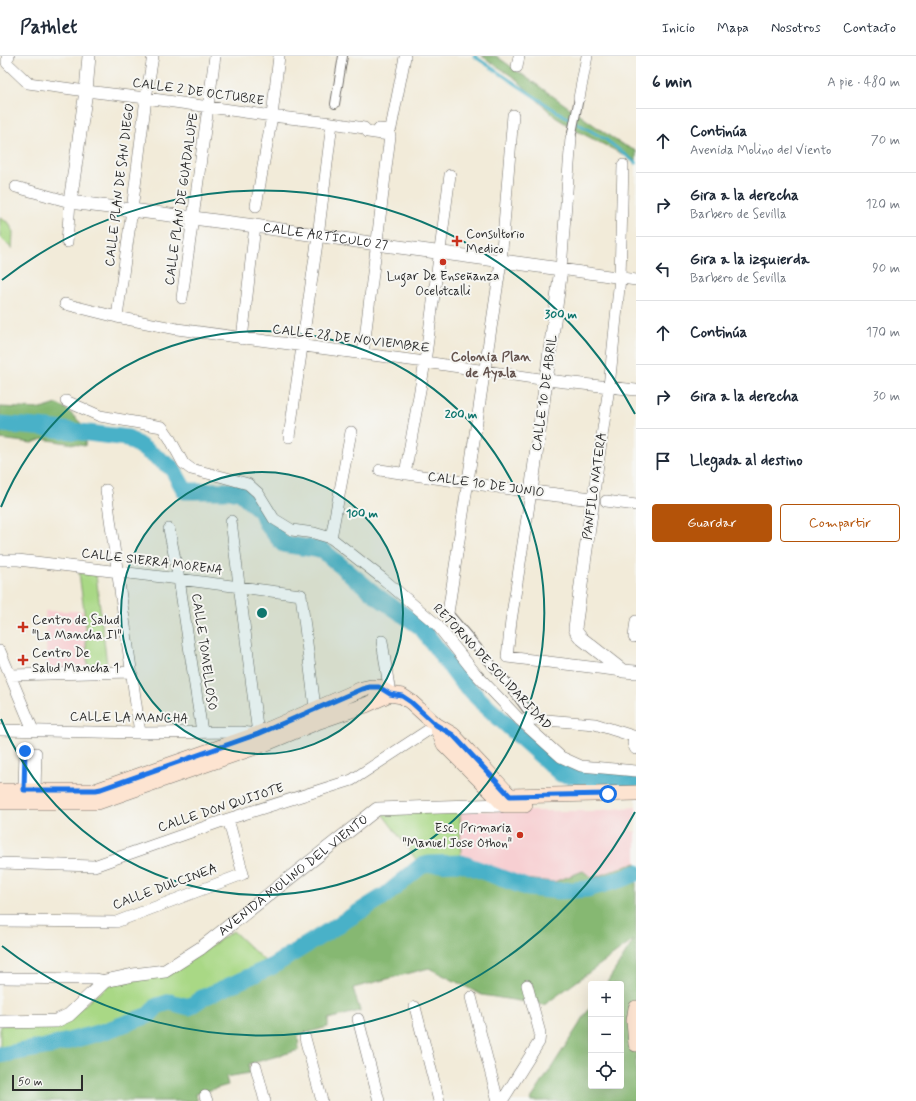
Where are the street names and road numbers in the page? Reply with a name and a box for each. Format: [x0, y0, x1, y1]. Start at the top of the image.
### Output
street label: CALLE 2 DE OCTUBRE [131, 74, 265, 110]
street label: CALLE PLAN DE SAN DIEGO [102, 102, 138, 268]
street label: CALLE PLAN DE GUADALUPE [161, 111, 203, 286]
street label: CALLE ARTÍCULO 27 [262, 219, 389, 254]
street label: CALLE 28 DE NOVIEMBRE [271, 321, 431, 357]
street label: CALLE 10 DE ABRIL [528, 334, 562, 452]
street label: PANFILO NATERA [579, 431, 611, 541]
street label: CALLE 10 DE JUNIO [427, 468, 545, 502]
street label: CALLE SIERRA MORENA [80, 545, 224, 579]
street label: CALLE TOMELLOSO [187, 592, 221, 712]
street label: RETORNO DE SOLIDARIDAD [429, 600, 555, 734]
street label: CALLE LA MANCHA [70, 708, 188, 728]
street label: CALLE DON QUIJOTE [156, 779, 287, 836]
street label: AVENIDA MOLINO DEL VIENTO [215, 811, 372, 940]
street label: CALLE DULCINEA [110, 860, 220, 914]

